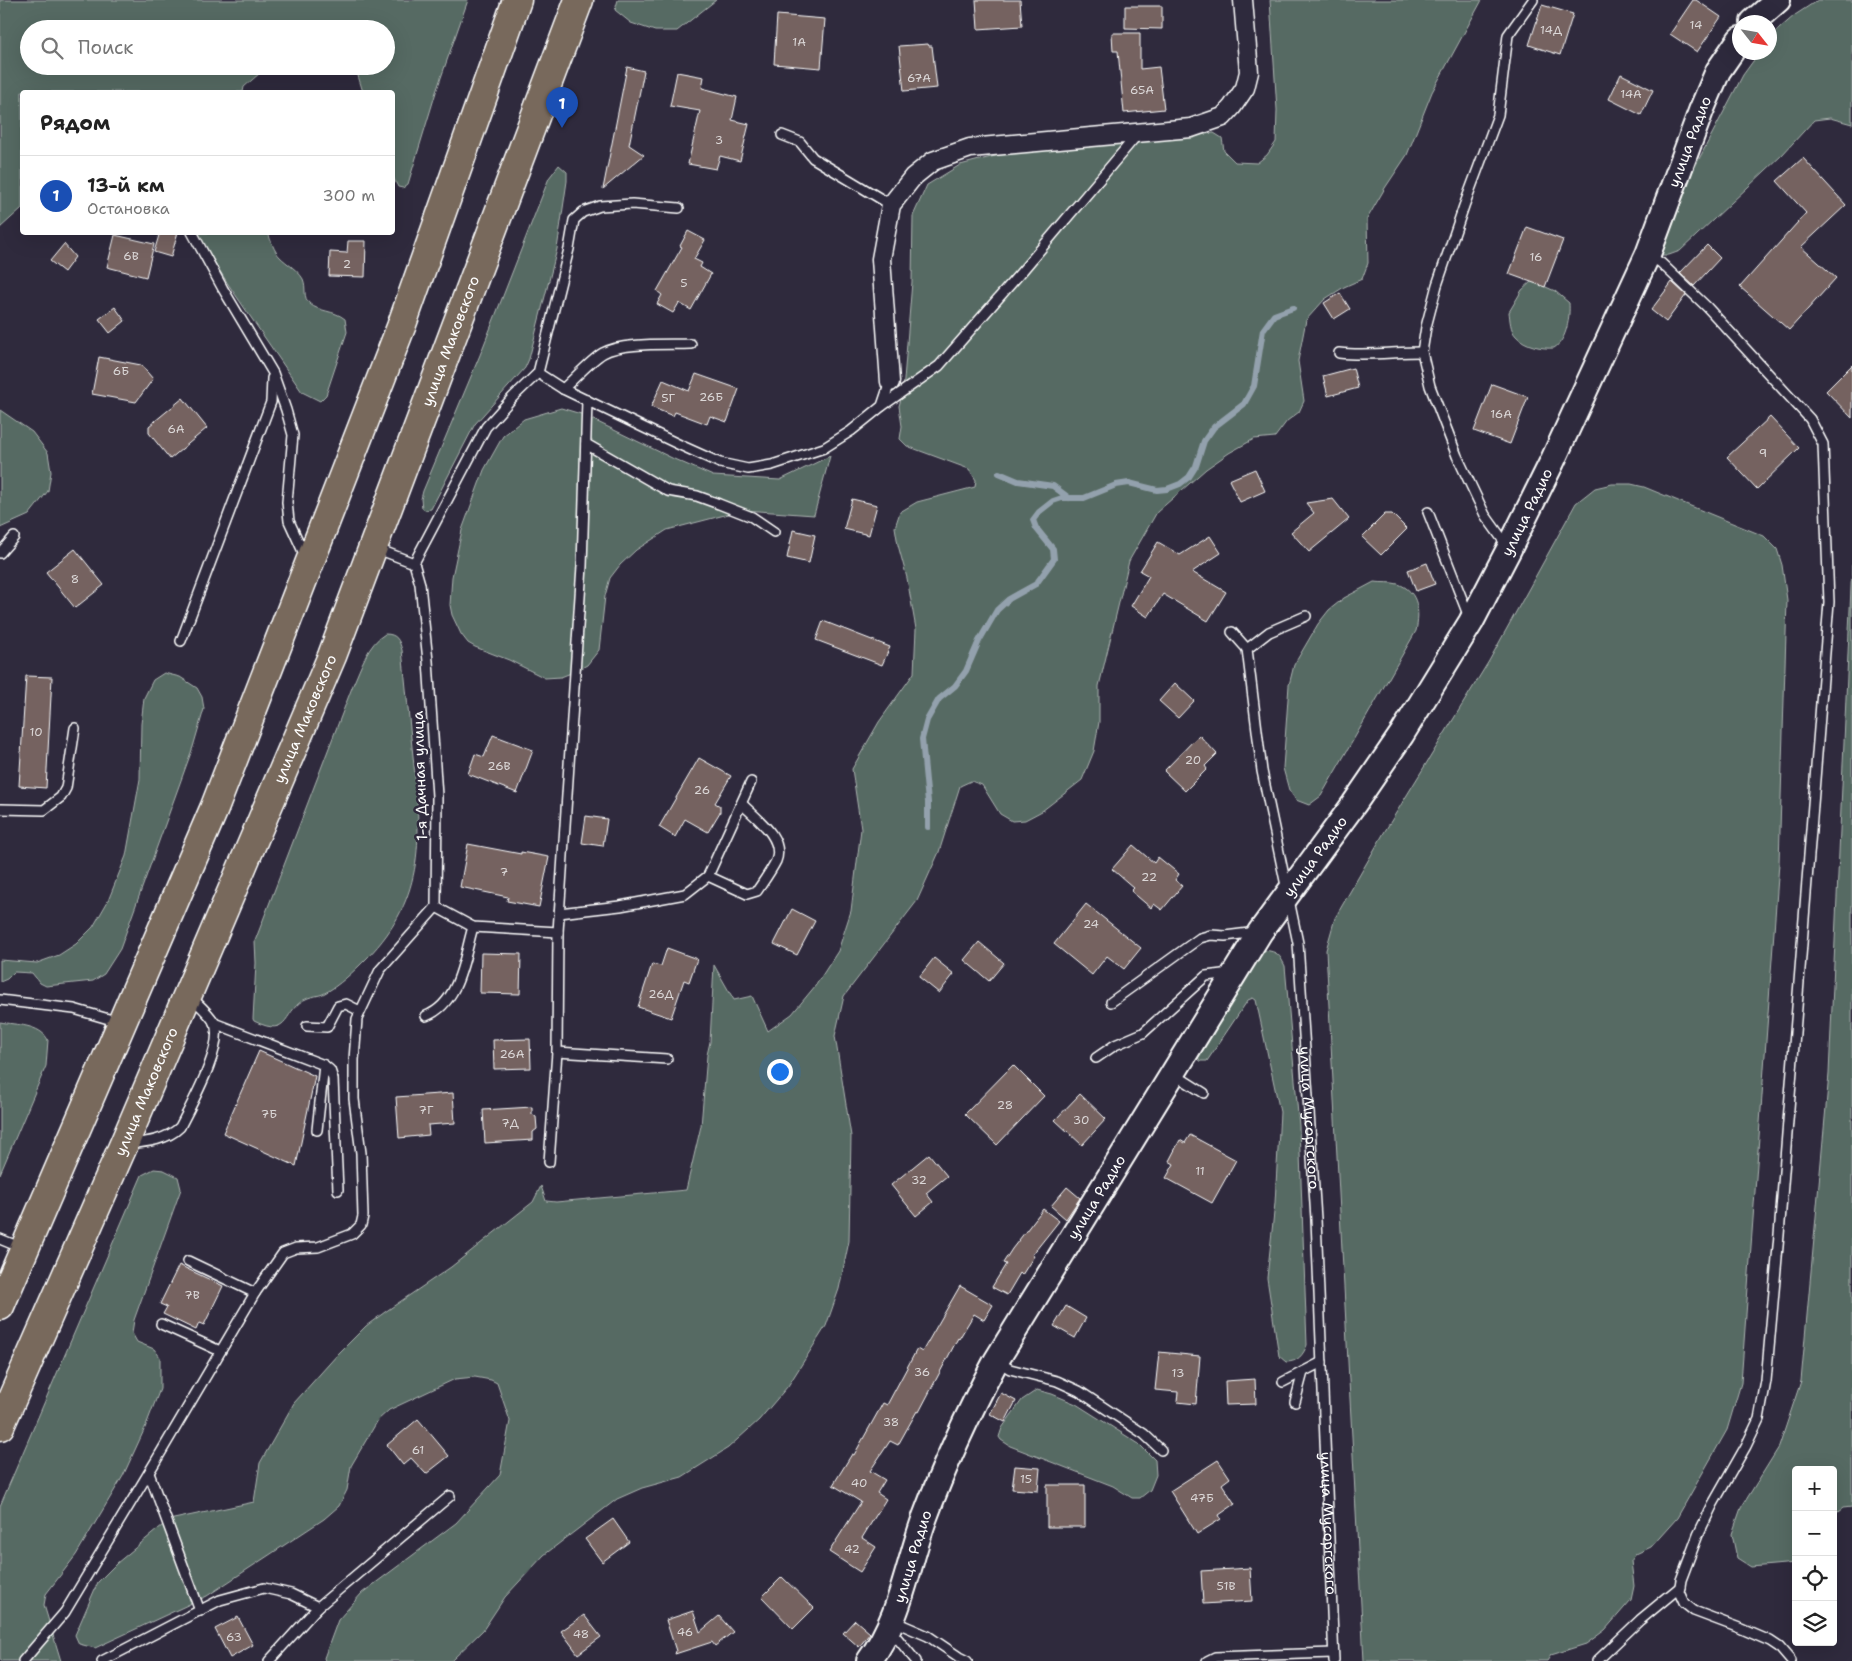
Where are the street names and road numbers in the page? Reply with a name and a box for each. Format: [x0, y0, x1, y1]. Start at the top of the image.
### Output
street label: улица Радио [1664, 93, 1716, 190]
street label: улица Маковского [417, 273, 484, 409]
street label: улица Радио [1497, 465, 1557, 560]
street label: улица Маковского [269, 652, 341, 787]
street label: 1-я Дачная улица [408, 710, 432, 841]
street label: улица Радио [1279, 812, 1352, 901]
street label: улица Маковского [110, 1024, 183, 1159]
street label: улица Мусоргского [1295, 1046, 1324, 1190]
street label: улица Радио [1063, 1151, 1130, 1243]
street label: улица Мусоргского [1315, 1451, 1341, 1595]
street label: улица Радио [889, 1507, 937, 1605]

